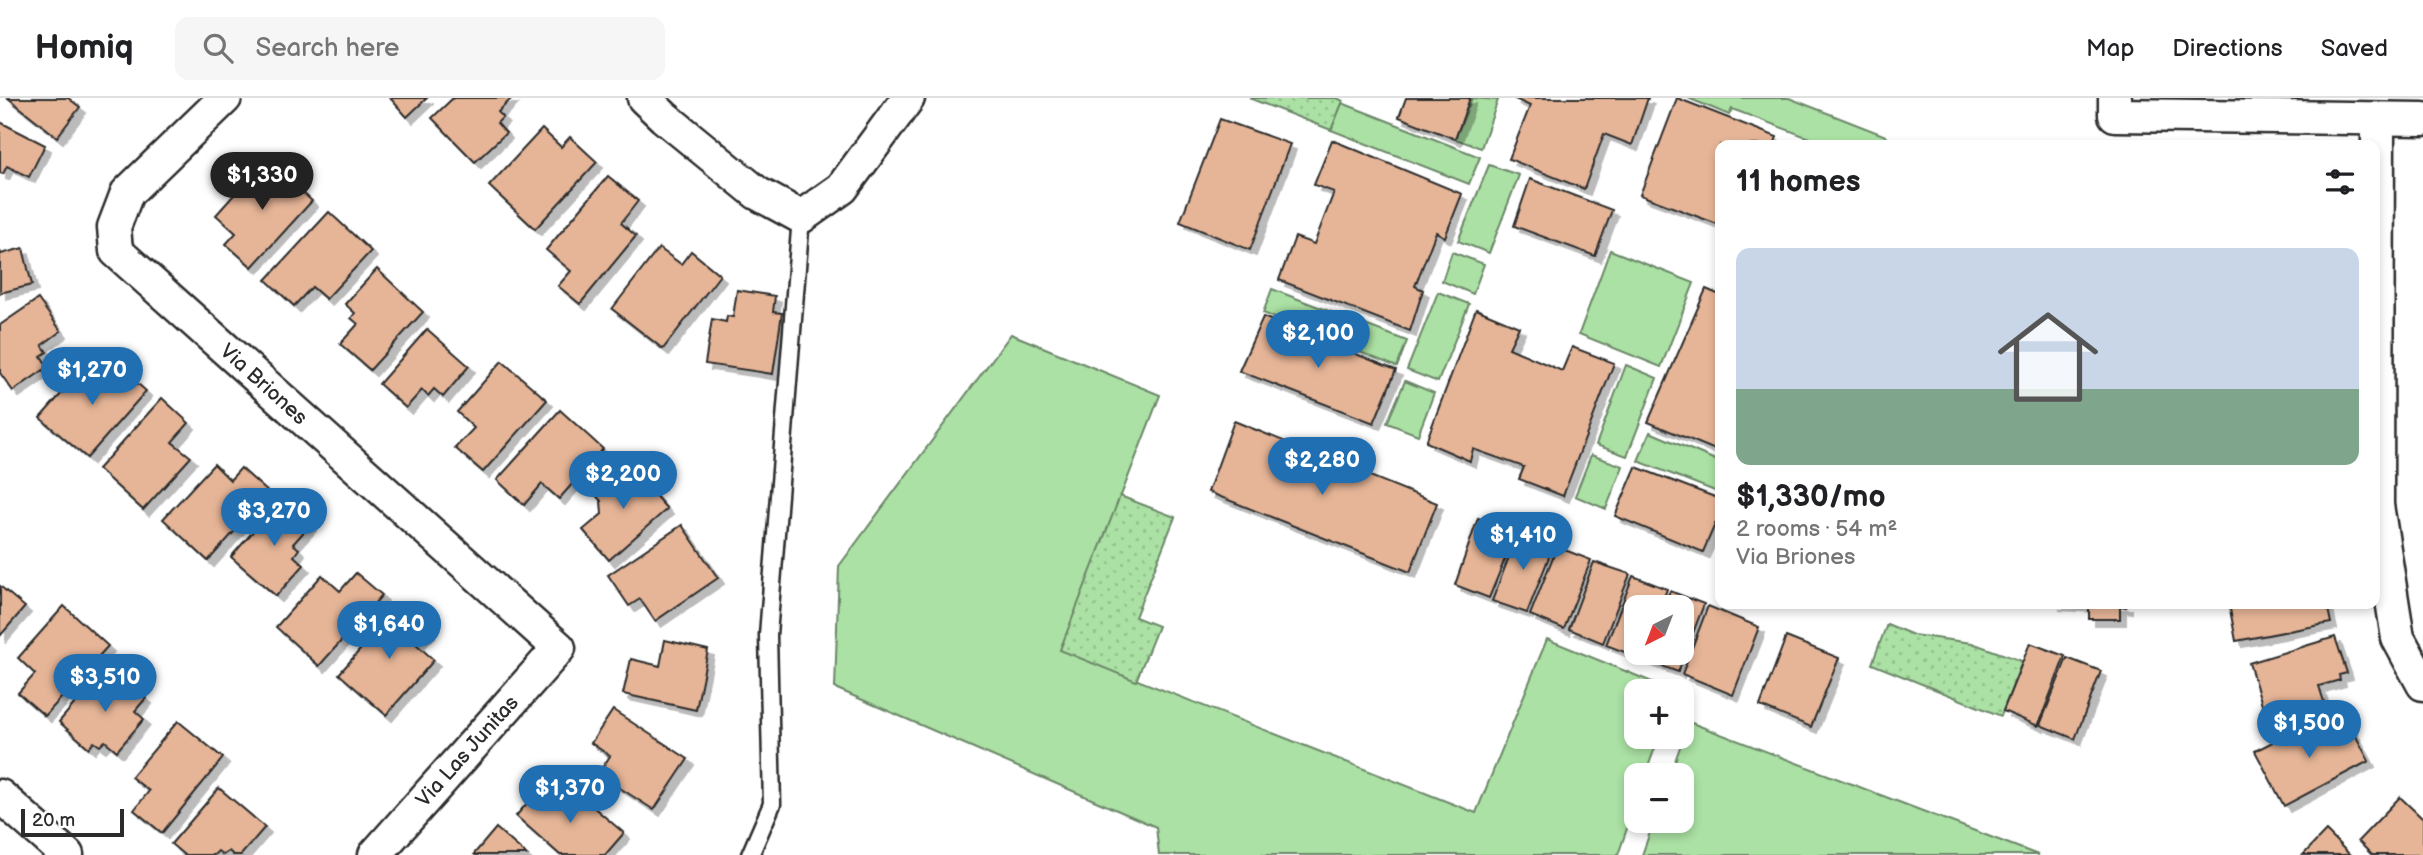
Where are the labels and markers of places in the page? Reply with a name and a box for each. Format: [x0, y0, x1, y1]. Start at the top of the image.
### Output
pin: $1,330 [205, 152, 319, 212]
pin: $2,100 [1261, 310, 1375, 370]
pin: $1,270 [35, 348, 149, 407]
pin: $2,280 [1265, 438, 1379, 497]
pin: $2,200 [566, 452, 680, 511]
pin: $3,270 [217, 489, 331, 548]
pin: $1,410 [1466, 512, 1580, 572]
pin: $1,640 [332, 602, 446, 661]
pin: $3,510 [48, 654, 162, 714]
pin: $1,500 [2252, 700, 2366, 760]
pin: $1,370 [513, 766, 627, 825]

